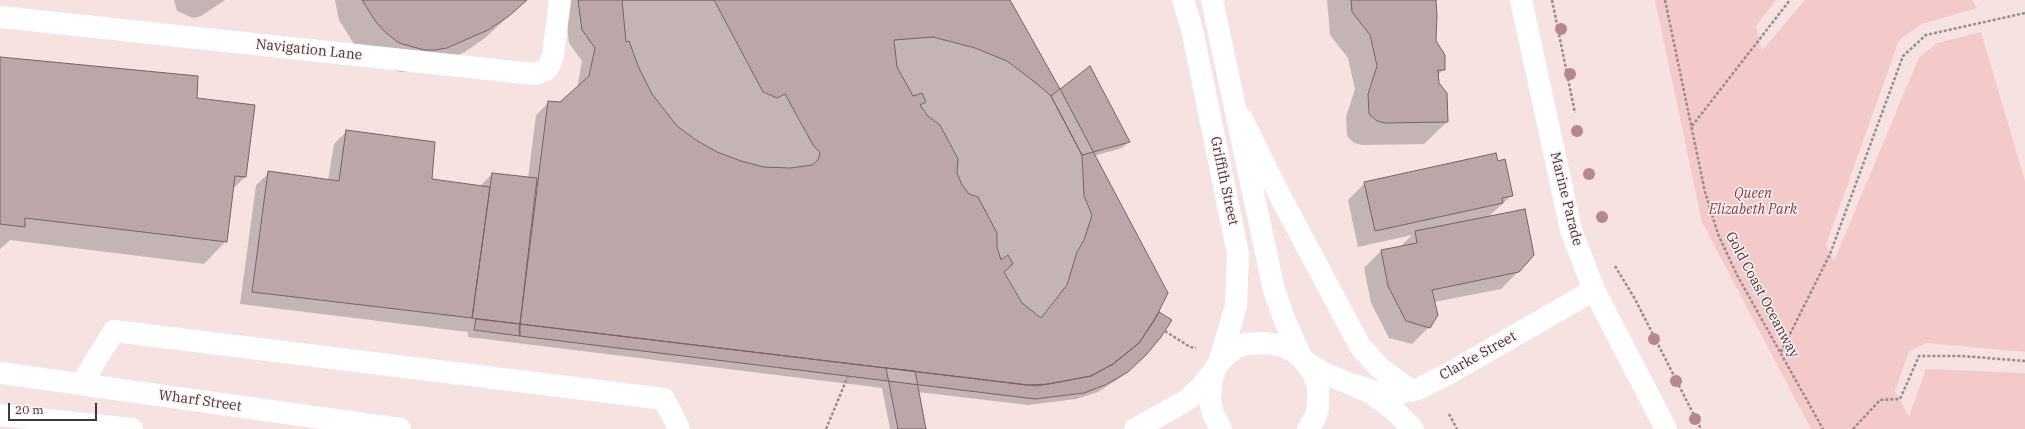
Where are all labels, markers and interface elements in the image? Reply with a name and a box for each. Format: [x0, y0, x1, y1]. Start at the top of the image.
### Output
street label: Navigation Lane [255, 36, 363, 64]
street label: Griffith Street [1206, 135, 1242, 227]
street label: Marine Parade [1546, 150, 1586, 248]
park label: Queen Elizabeth Park [1709, 186, 1797, 218]
street label: Gold Coast Oceanway [1722, 229, 1802, 361]
street label: Clarke Street [1437, 328, 1519, 384]
street label: Wharf Street [157, 387, 243, 415]
scale bar [10, 395, 99, 421]
text: 20 m [15, 402, 44, 417]

